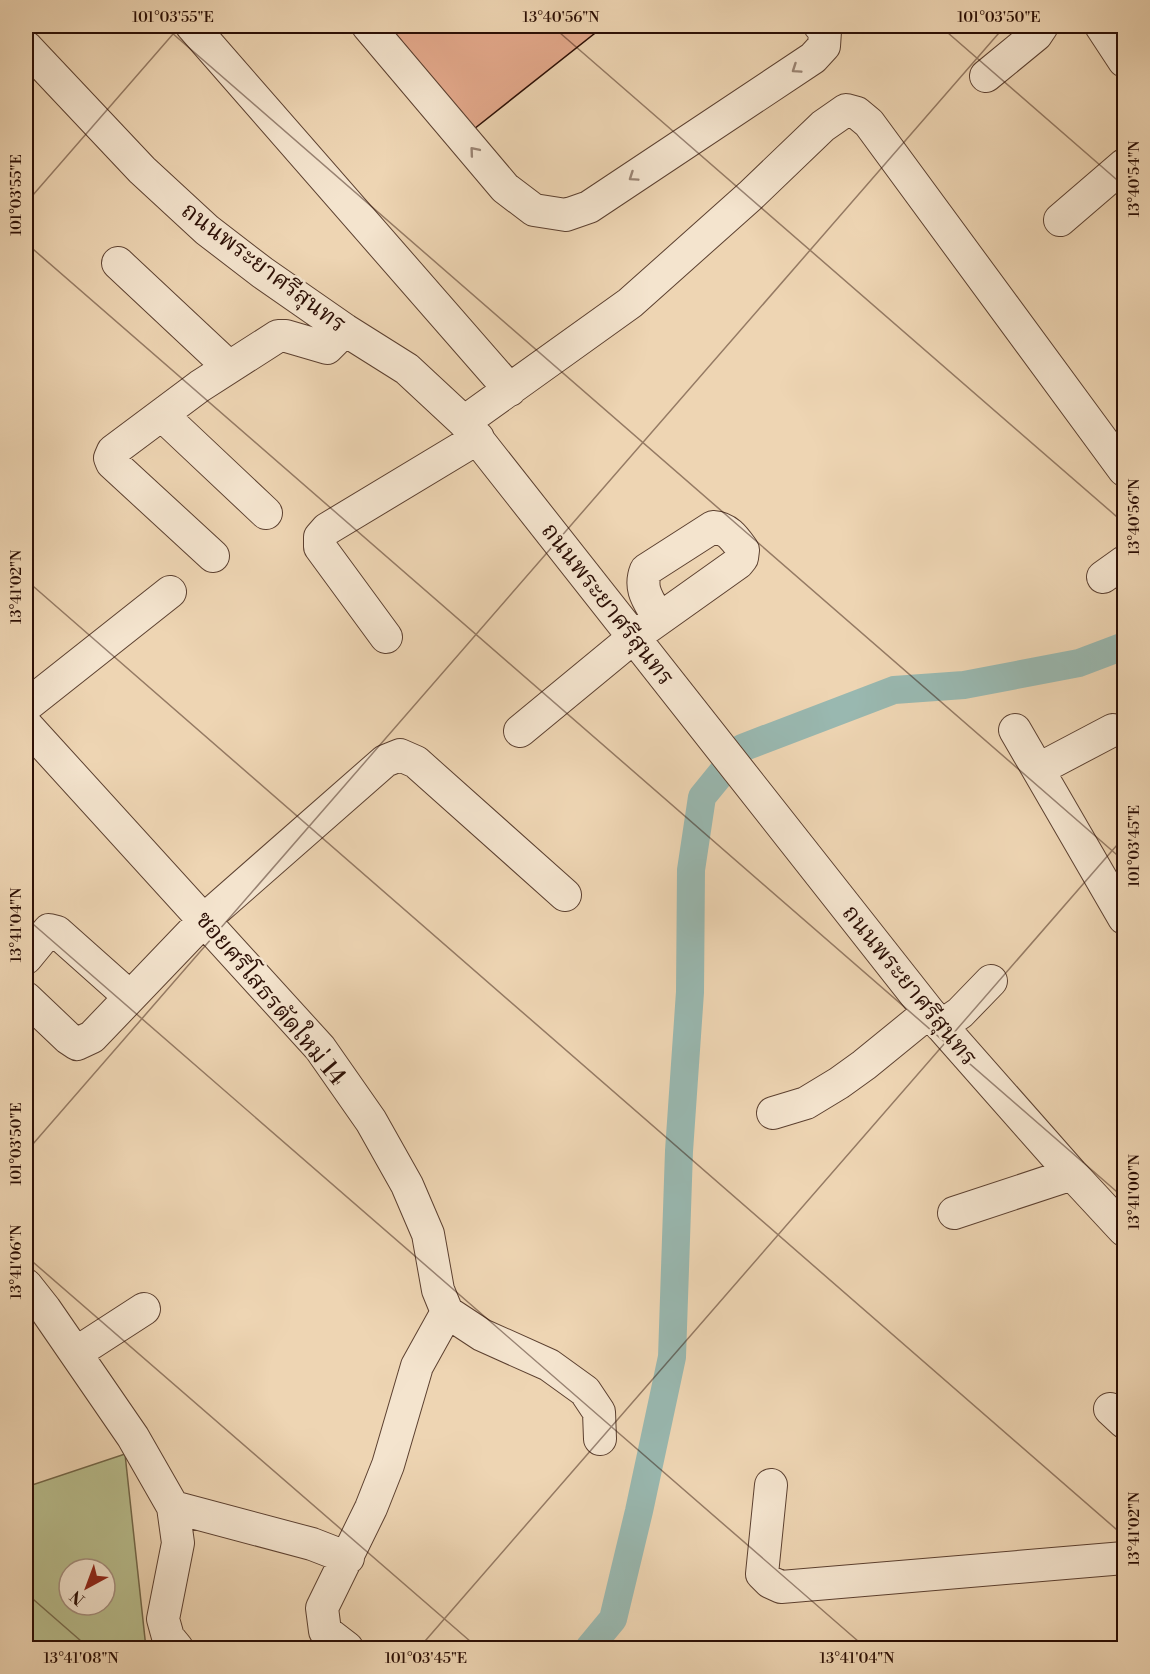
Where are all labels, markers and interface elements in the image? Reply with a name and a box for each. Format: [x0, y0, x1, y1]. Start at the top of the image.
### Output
text: 101°03'55"E [132, 8, 214, 27]
text: 13°40'56"N [523, 8, 599, 27]
text: 101°03'50"E [957, 8, 1041, 27]
one-way arrow [791, 62, 802, 73]
text: 13°40'54"N [1125, 141, 1144, 218]
one-way arrow [470, 147, 481, 158]
text: 101°03'55"E [7, 154, 26, 236]
one-way arrow [629, 170, 640, 181]
street label: ถนนพระยาศรีสุนทร [175, 196, 352, 340]
text: 13°40'56"N [1125, 479, 1144, 555]
street label: ถนนพระยาศรีสุนทร [534, 517, 680, 692]
text: 13°41'02"N [7, 550, 26, 624]
text: 101°03'45"E [1125, 805, 1144, 887]
text: 13°41'04"N [7, 888, 26, 962]
street label: ถนนพระยาศรีสุนทร [835, 899, 983, 1072]
street label: ซอยศรีโสธรตัดใหม่ 14 [189, 903, 355, 1092]
text: 101°03'50"E [7, 1102, 26, 1186]
text: 13°41'00"N [1125, 1154, 1144, 1230]
text: 13°41'06"N [7, 1224, 26, 1300]
text: 13°41'02"N [1125, 1492, 1144, 1566]
north arrow [57, 1557, 117, 1617]
text: N [66, 1586, 89, 1609]
text: 13°41'08"N [43, 1649, 119, 1668]
text: 101°03'45"E [385, 1649, 467, 1668]
text: 13°41'04"N [820, 1649, 894, 1668]

